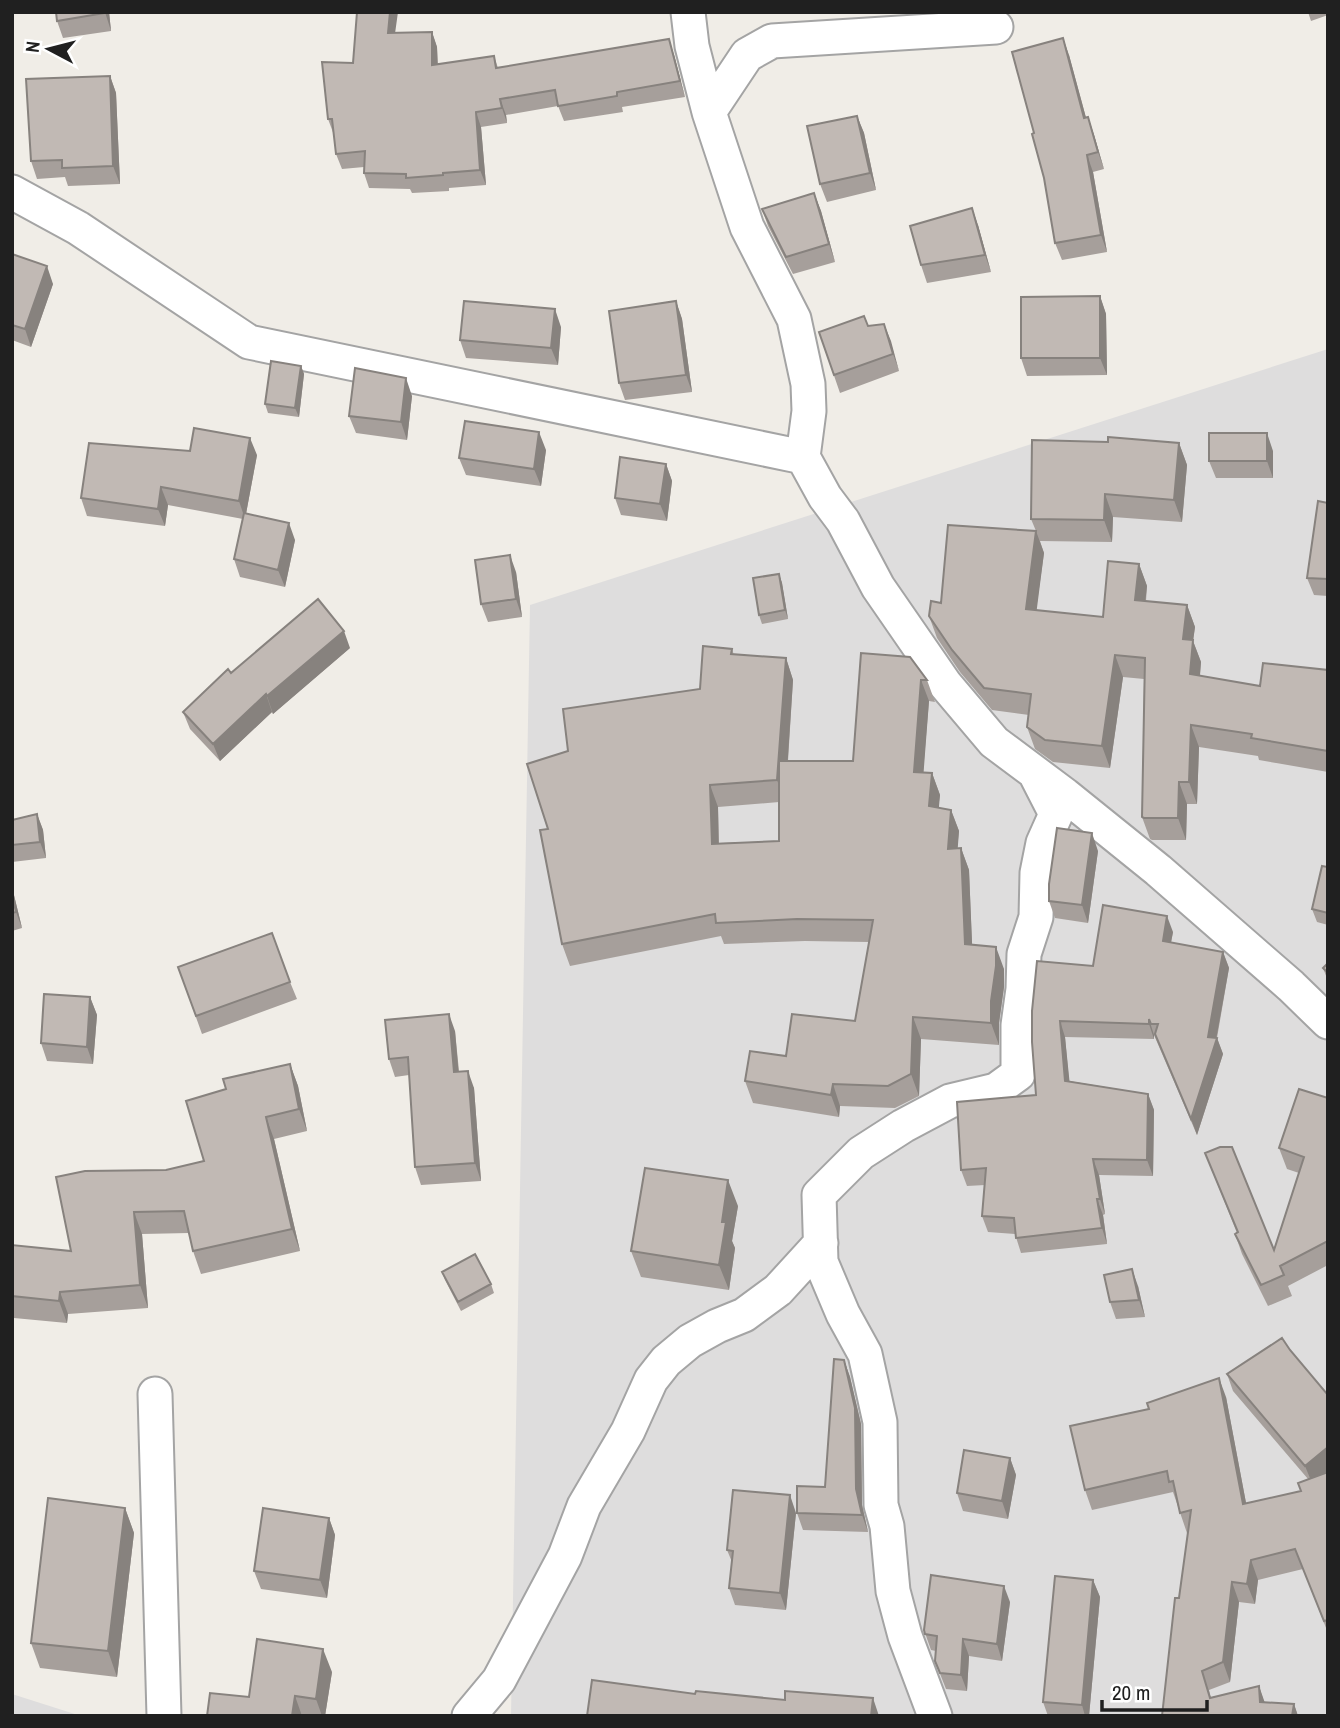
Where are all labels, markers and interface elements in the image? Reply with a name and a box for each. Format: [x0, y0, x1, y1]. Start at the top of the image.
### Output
north arrow [14, 14, 84, 84]
text: N [19, 40, 46, 54]
scale bar [1102, 1668, 1207, 1712]
text: 20 m [1112, 1678, 1150, 1707]

